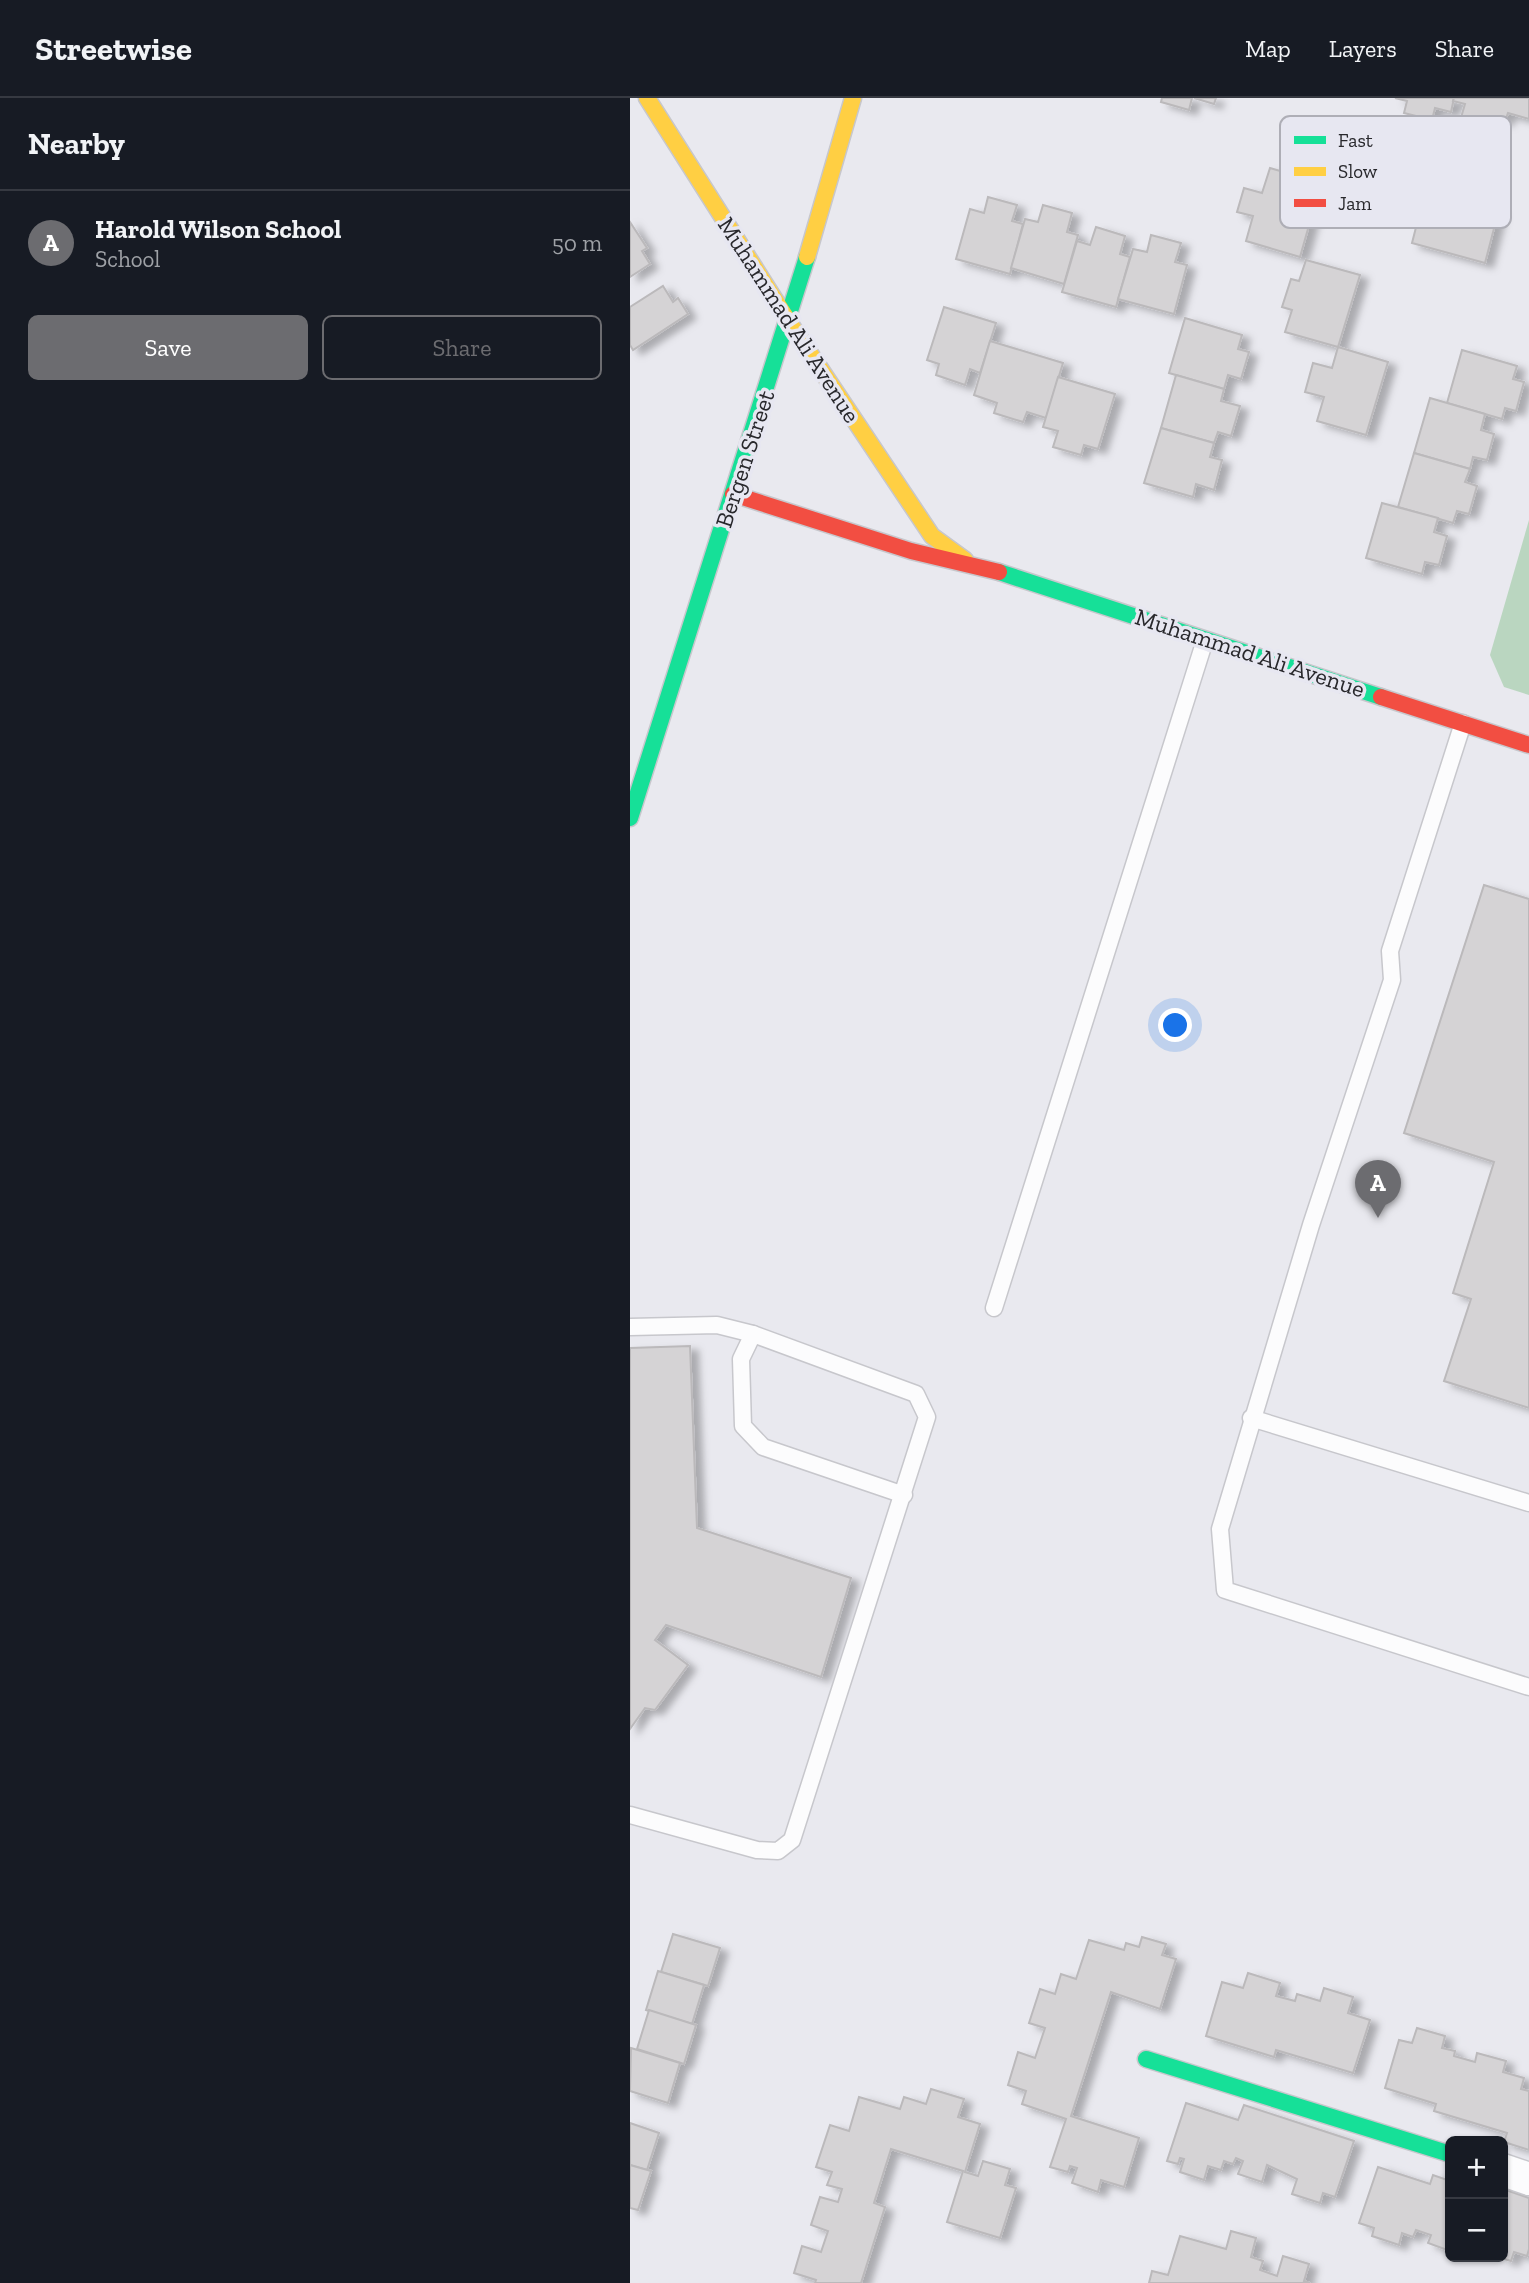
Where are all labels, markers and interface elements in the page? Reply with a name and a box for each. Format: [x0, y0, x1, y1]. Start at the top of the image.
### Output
text: Streetwise [35, 29, 192, 68]
text: Map [1245, 34, 1291, 63]
text: Layers [1329, 34, 1397, 63]
text: Share [1435, 34, 1494, 63]
legend [1280, 116, 1511, 228]
text: Nearby [28, 126, 125, 162]
text: Fast [1338, 129, 1373, 152]
text: Slow [1338, 160, 1378, 183]
text: Jam [1338, 192, 1372, 215]
street label: Muhammad Ali Avenue [712, 211, 867, 428]
text: Harold Wilson School [95, 213, 341, 245]
text: A [43, 229, 59, 257]
text: 50 m [552, 229, 602, 257]
text: School [95, 245, 160, 273]
button: Save [28, 315, 308, 380]
button: Share [322, 315, 602, 380]
street label: Bergen Street [709, 386, 780, 531]
street label: Muhammad Ali Avenue [1132, 602, 1369, 703]
your location [1158, 1008, 1192, 1042]
pin: A [1355, 1160, 1401, 1218]
map controls [1445, 2136, 1508, 2262]
button: + [1445, 2136, 1508, 2199]
button: − [1445, 2199, 1508, 2262]

